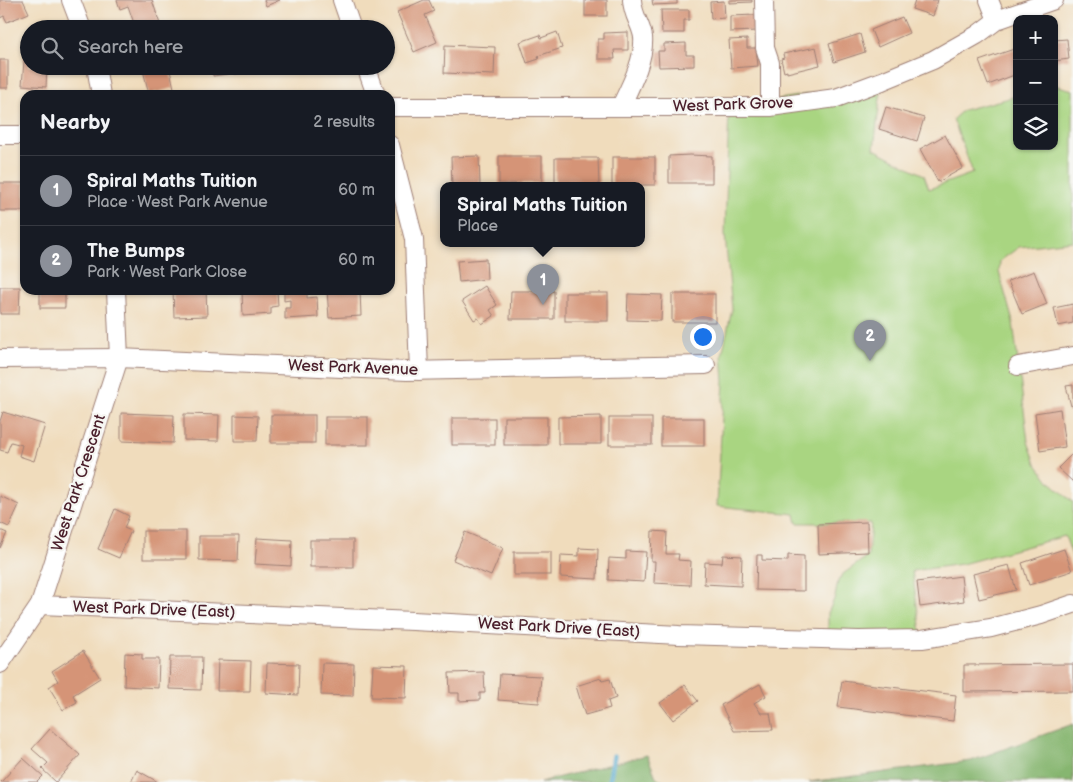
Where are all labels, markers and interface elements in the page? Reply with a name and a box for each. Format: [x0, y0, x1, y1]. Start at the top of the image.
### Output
map controls [1013, 15, 1058, 150]
button: + [1013, 15, 1058, 60]
search box [20, 20, 395, 75]
icon: search [38, 34, 66, 62]
text: Search here [78, 36, 183, 59]
button: − [1013, 60, 1058, 105]
street label: West Park Grove [673, 93, 794, 117]
button: layers [1013, 105, 1058, 150]
text: Nearby [40, 110, 110, 135]
text: 2 results [313, 113, 375, 132]
text: Spiral Maths Tuition [87, 170, 257, 193]
text: 1 [53, 181, 59, 200]
text: 60 m [338, 181, 375, 200]
popup [440, 182, 645, 247]
text: Place · West Park Avenue [87, 193, 268, 212]
text: Spiral Maths Tuition [457, 194, 628, 217]
text: Place [457, 217, 498, 236]
text: The Bumps [87, 240, 185, 263]
text: 2 [51, 251, 61, 270]
text: 60 m [338, 251, 375, 270]
text: Park · West Park Close [87, 263, 247, 282]
pin: 1 [527, 264, 559, 305]
pin: 2 [854, 320, 886, 361]
your location [690, 324, 716, 350]
street label: West Park Avenue [287, 356, 419, 380]
street label: West Park Crescent [48, 412, 110, 554]
street label: West Park Drive (East) [72, 598, 236, 622]
street label: West Park Drive (East) [477, 614, 641, 642]

